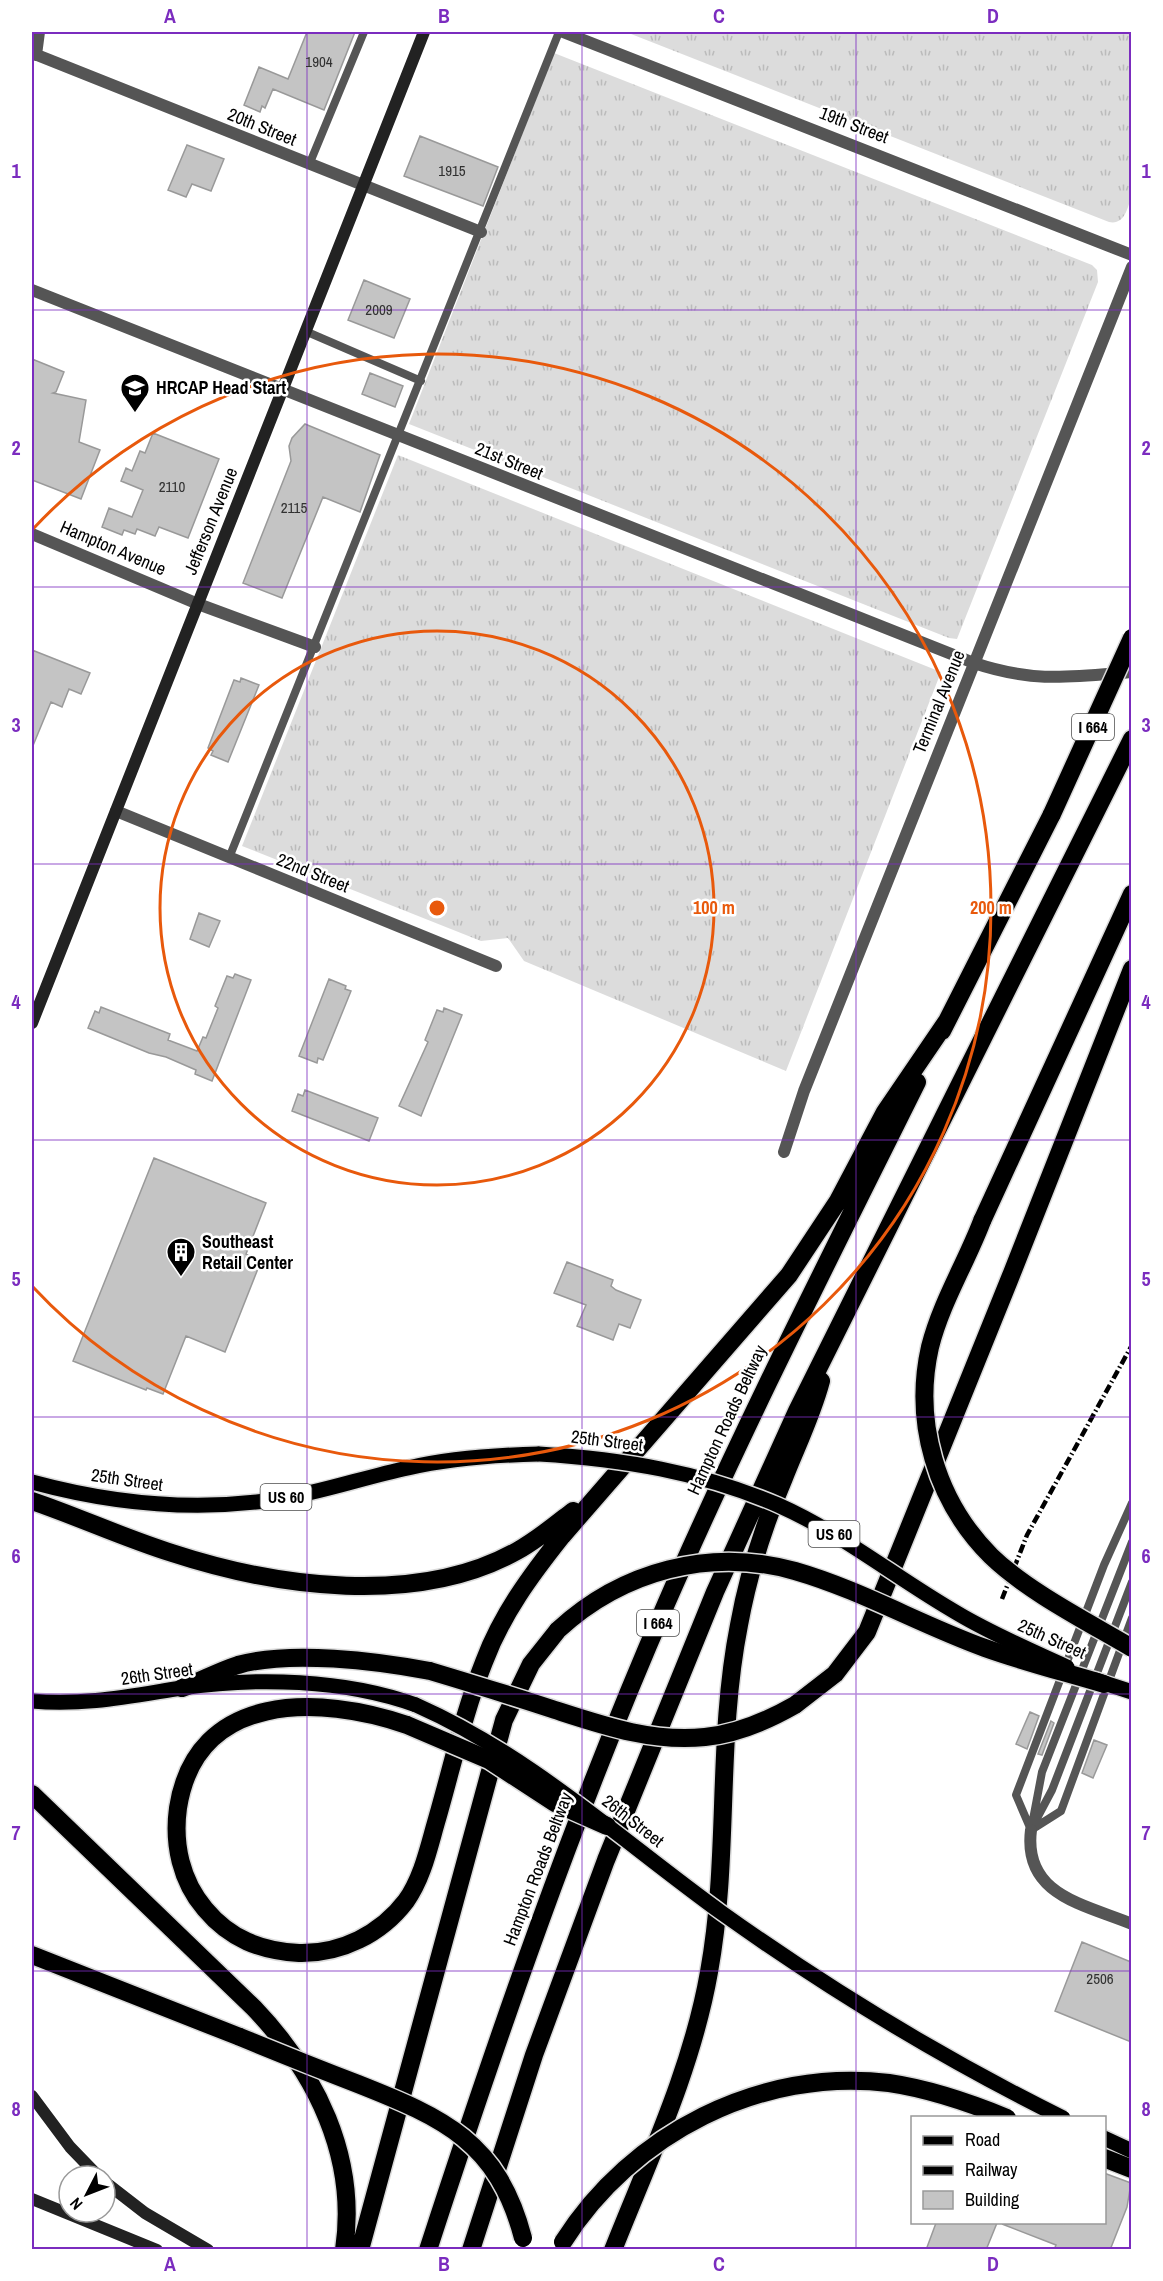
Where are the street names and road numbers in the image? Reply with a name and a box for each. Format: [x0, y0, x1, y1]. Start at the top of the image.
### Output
street label: 19th Street [816, 100, 892, 149]
street label: 20th Street [224, 101, 300, 152]
street label: 21st Street [471, 436, 547, 485]
street label: Jefferson Avenue [178, 463, 243, 578]
street label: Hampton Avenue [56, 514, 170, 581]
street label: Terminal Avenue [906, 646, 971, 757]
road number: I 664 [1072, 714, 1114, 740]
street label: 22nd Street [273, 847, 353, 898]
street label: Hampton Roads Beltway [681, 1340, 772, 1499]
street label: 25th Street [570, 1424, 644, 1457]
street label: 25th Street [90, 1462, 165, 1497]
road number: US 60 [260, 1484, 312, 1510]
road number: US 60 [808, 1521, 860, 1547]
road number: I 664 [637, 1610, 679, 1636]
street label: 25th Street [1014, 1612, 1090, 1665]
street label: 26th Street [119, 1656, 194, 1691]
street label: Hampton Roads Beltway [497, 1788, 579, 1949]
street label: 26th Street [597, 1789, 669, 1853]

